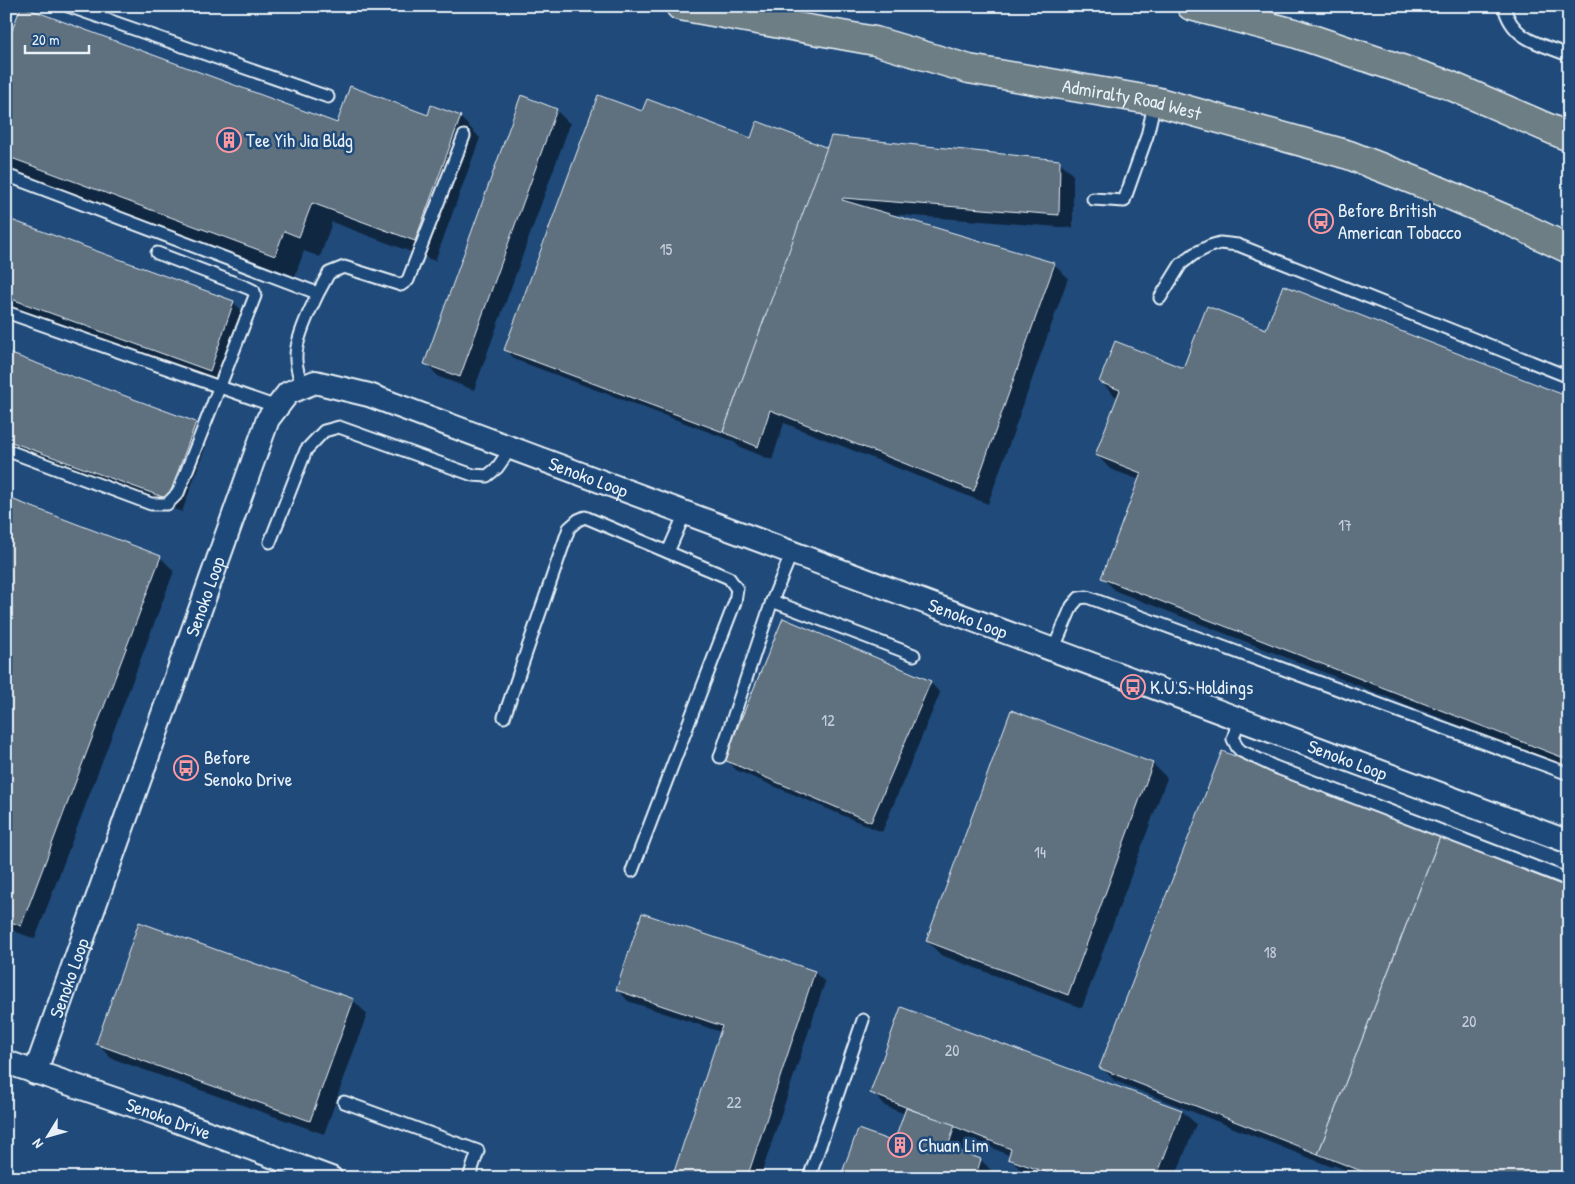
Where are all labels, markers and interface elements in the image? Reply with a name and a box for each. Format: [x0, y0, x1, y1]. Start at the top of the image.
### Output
scale bar [25, 22, 89, 54]
text: 20 m [32, 29, 59, 50]
street label: Admiralty Road West [1061, 72, 1205, 126]
building icon: Tee Yih Jia Bldg [216, 127, 242, 153]
place label: Tee Yih Jia Bldg [246, 127, 353, 153]
place label: Before British American Tobacco [1338, 197, 1462, 245]
bus stop icon: Before British American Tobacco [1308, 208, 1334, 234]
house number: 15 [660, 238, 673, 260]
street label: Senoko Loop [545, 450, 632, 503]
house number: 17 [1338, 514, 1352, 536]
street label: Senoko Loop [179, 553, 231, 640]
street label: Senoko Loop [925, 591, 1011, 645]
bus stop icon: K.U.S. Holdings [1120, 674, 1146, 700]
place label: K.U.S. Holdings [1150, 674, 1253, 700]
house number: 12 [821, 709, 835, 731]
street label: Senoko Loop [1304, 733, 1391, 786]
place label: Before Senoko Drive [204, 744, 293, 792]
bus stop icon: Before Senoko Drive [173, 755, 199, 781]
house number: 14 [1034, 841, 1046, 863]
street label: Senoko Loop [43, 934, 95, 1021]
house number: 18 [1264, 941, 1276, 963]
house number: 20 [1462, 1010, 1476, 1032]
house number: 20 [945, 1039, 959, 1061]
street label: Senoko Drive [123, 1091, 215, 1146]
house number: 22 [727, 1091, 742, 1113]
north arrow [22, 1112, 72, 1162]
building icon: Chuan Lim [887, 1132, 913, 1158]
place label: Chuan Lim [918, 1132, 989, 1158]
text: N [27, 1135, 47, 1153]

